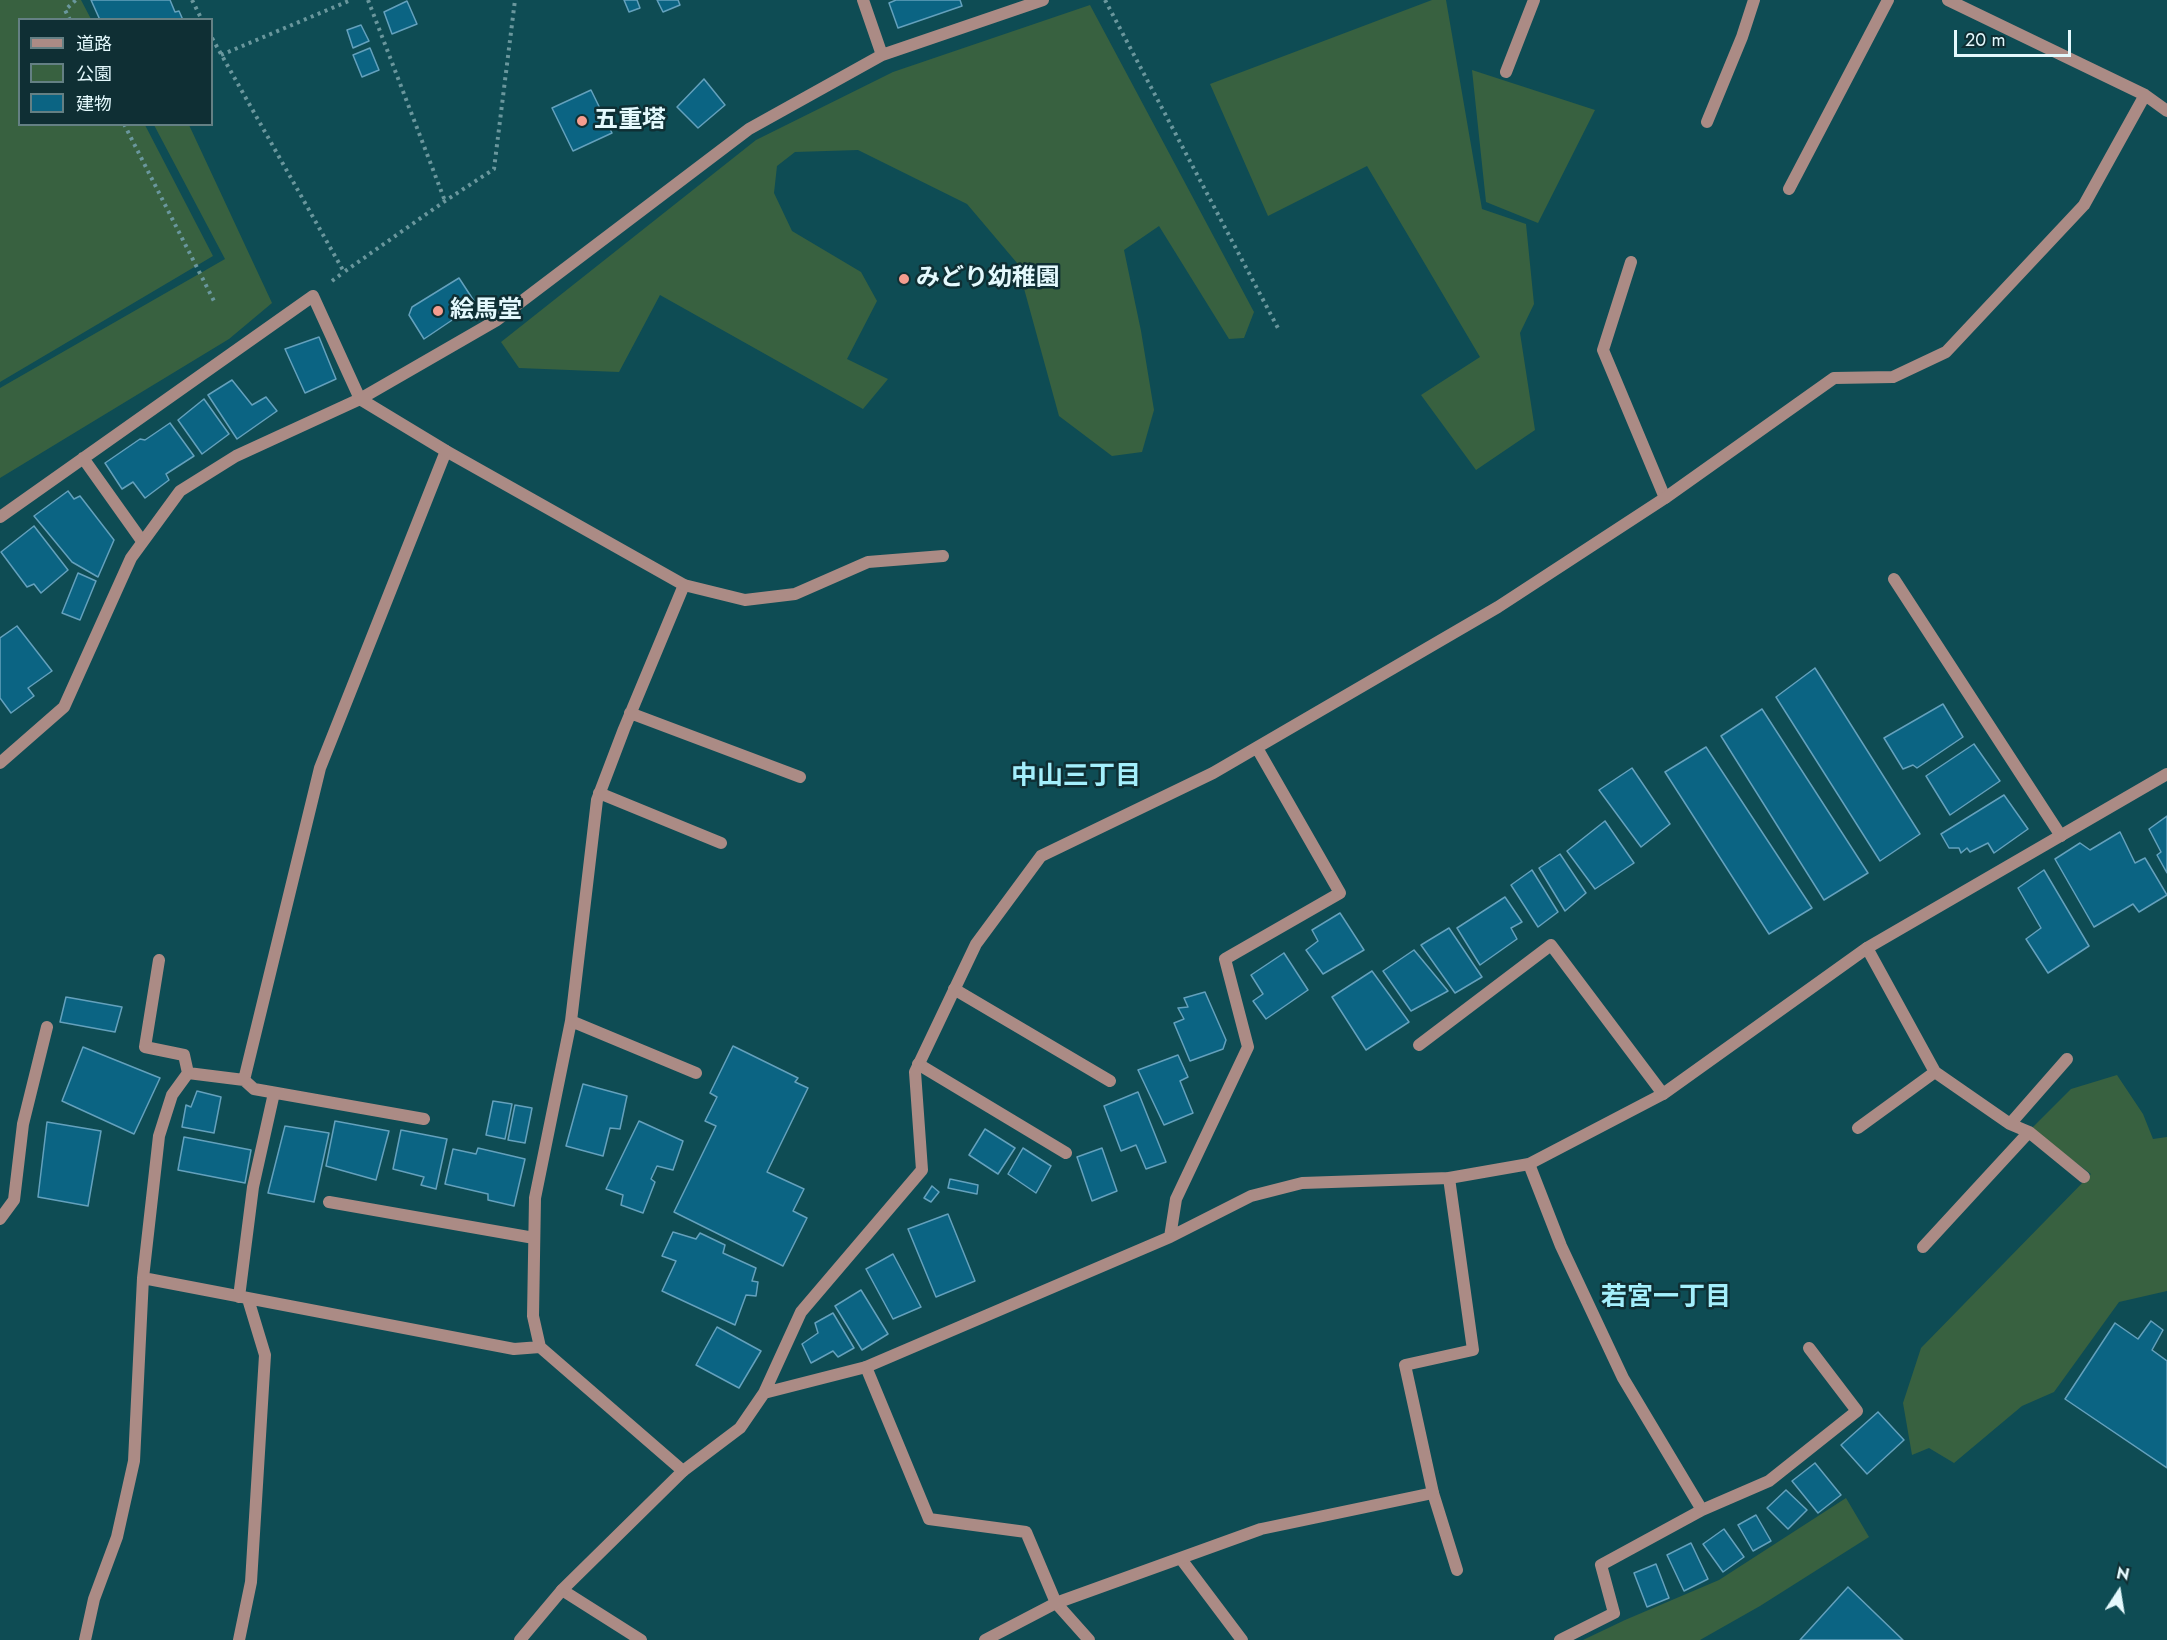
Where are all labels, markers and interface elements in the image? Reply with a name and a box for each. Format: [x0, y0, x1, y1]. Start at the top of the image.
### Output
legend [18, 18, 213, 126]
scale bar [1957, 18, 2074, 56]
text: 20 m [1965, 27, 2005, 53]
text: 道路 [76, 31, 112, 57]
text: 公園 [76, 61, 112, 87]
text: 建物 [76, 91, 112, 117]
place label: 五重塔 [594, 107, 666, 135]
marker: 五重塔 [575, 114, 589, 128]
place label: みどり幼稚園 [916, 265, 1060, 293]
marker: みどり幼稚園 [897, 272, 911, 286]
place label: 絵馬堂 [450, 297, 522, 325]
marker: 絵馬堂 [431, 304, 445, 318]
district label: 中山三丁目 [1011, 762, 1141, 794]
district label: 若宮一丁目 [1601, 1283, 1731, 1315]
text: N [2114, 1561, 2131, 1586]
north arrow [2089, 1562, 2149, 1622]

